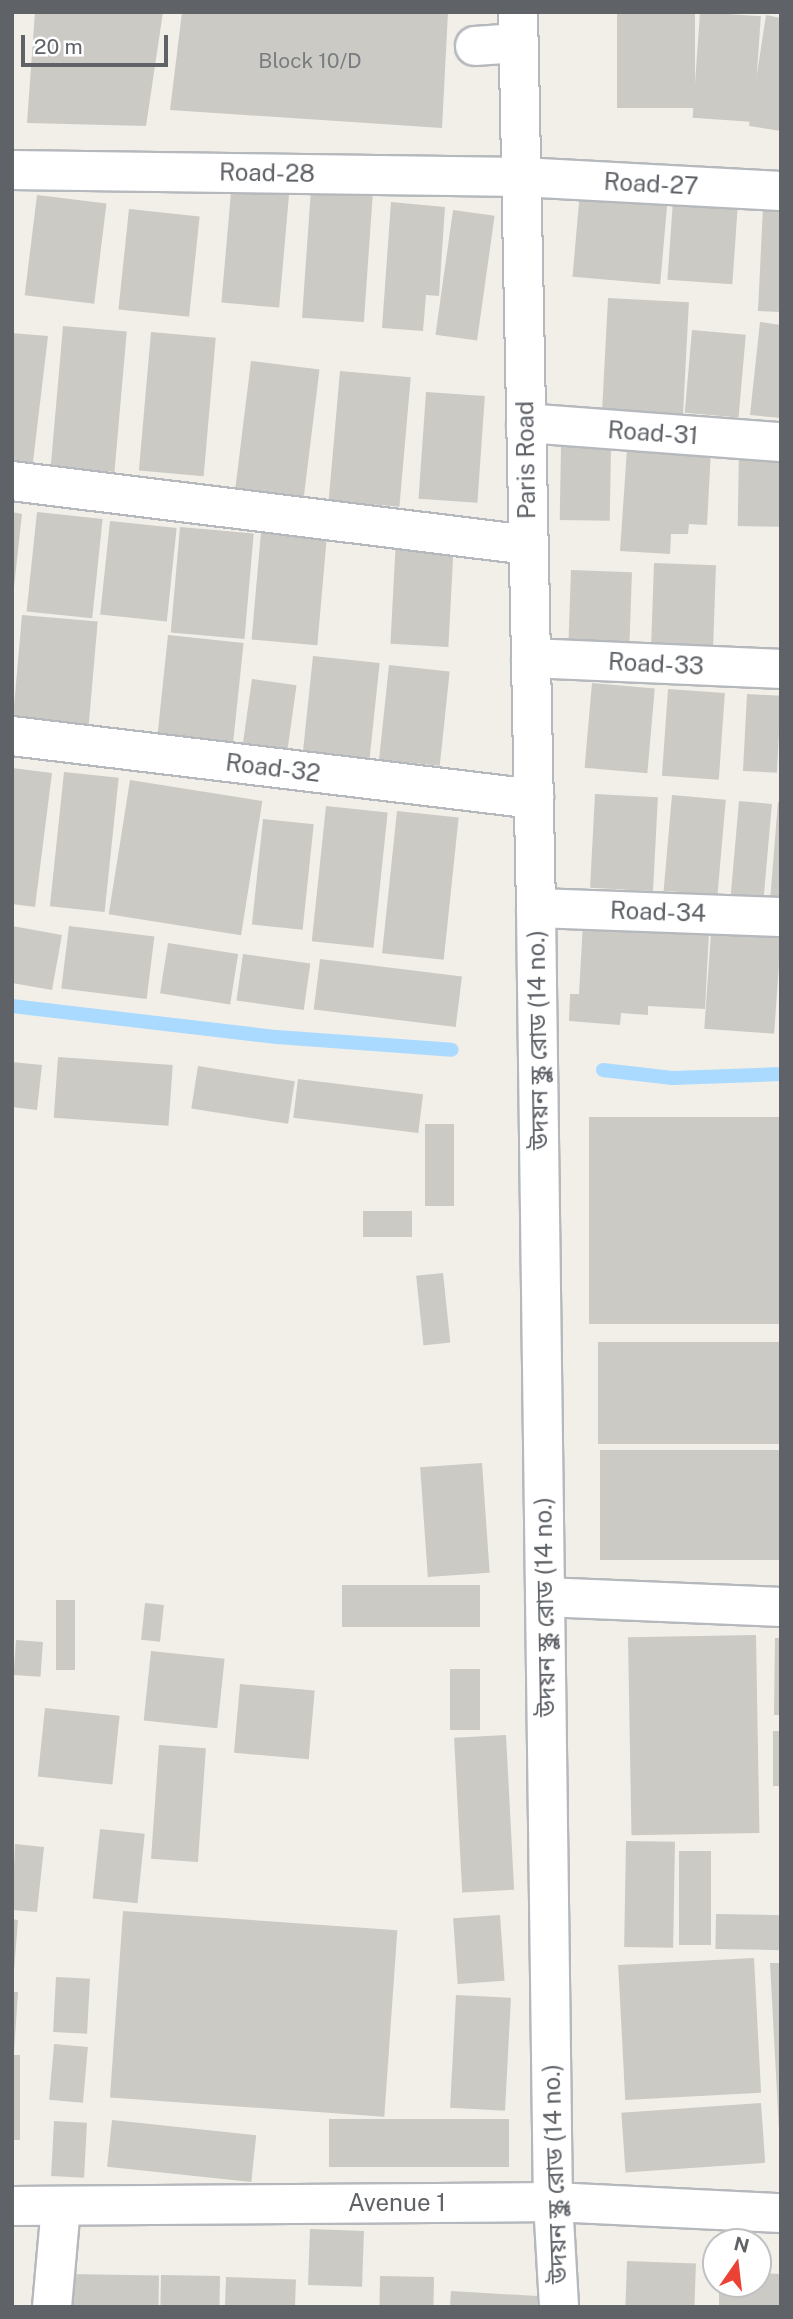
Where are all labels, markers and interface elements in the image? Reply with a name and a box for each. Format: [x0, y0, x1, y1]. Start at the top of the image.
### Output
scale bar [24, 21, 172, 65]
text: 20 m [34, 34, 83, 59]
house number: Block 10/D [258, 48, 362, 74]
street label: Road-28 [219, 158, 315, 188]
street label: Road-27 [603, 167, 699, 201]
street label: Paris Road [511, 401, 541, 519]
street label: Road-31 [607, 415, 699, 451]
street label: Road-33 [607, 647, 705, 681]
street label: Road-32 [224, 748, 322, 788]
street label: Road-34 [609, 896, 707, 928]
street label: উদয়ন স্কুল রোড (14 no.) [522, 930, 554, 1150]
street label: উদয়ন স্কুল রোড (14 no.) [529, 1497, 561, 1717]
street label: উদয়ন স্কুল রোড (14 no.) [537, 2064, 573, 2284]
street label: Avenue 1 [348, 2189, 446, 2217]
north arrow [702, 2228, 772, 2298]
text: N [732, 2232, 751, 2257]

